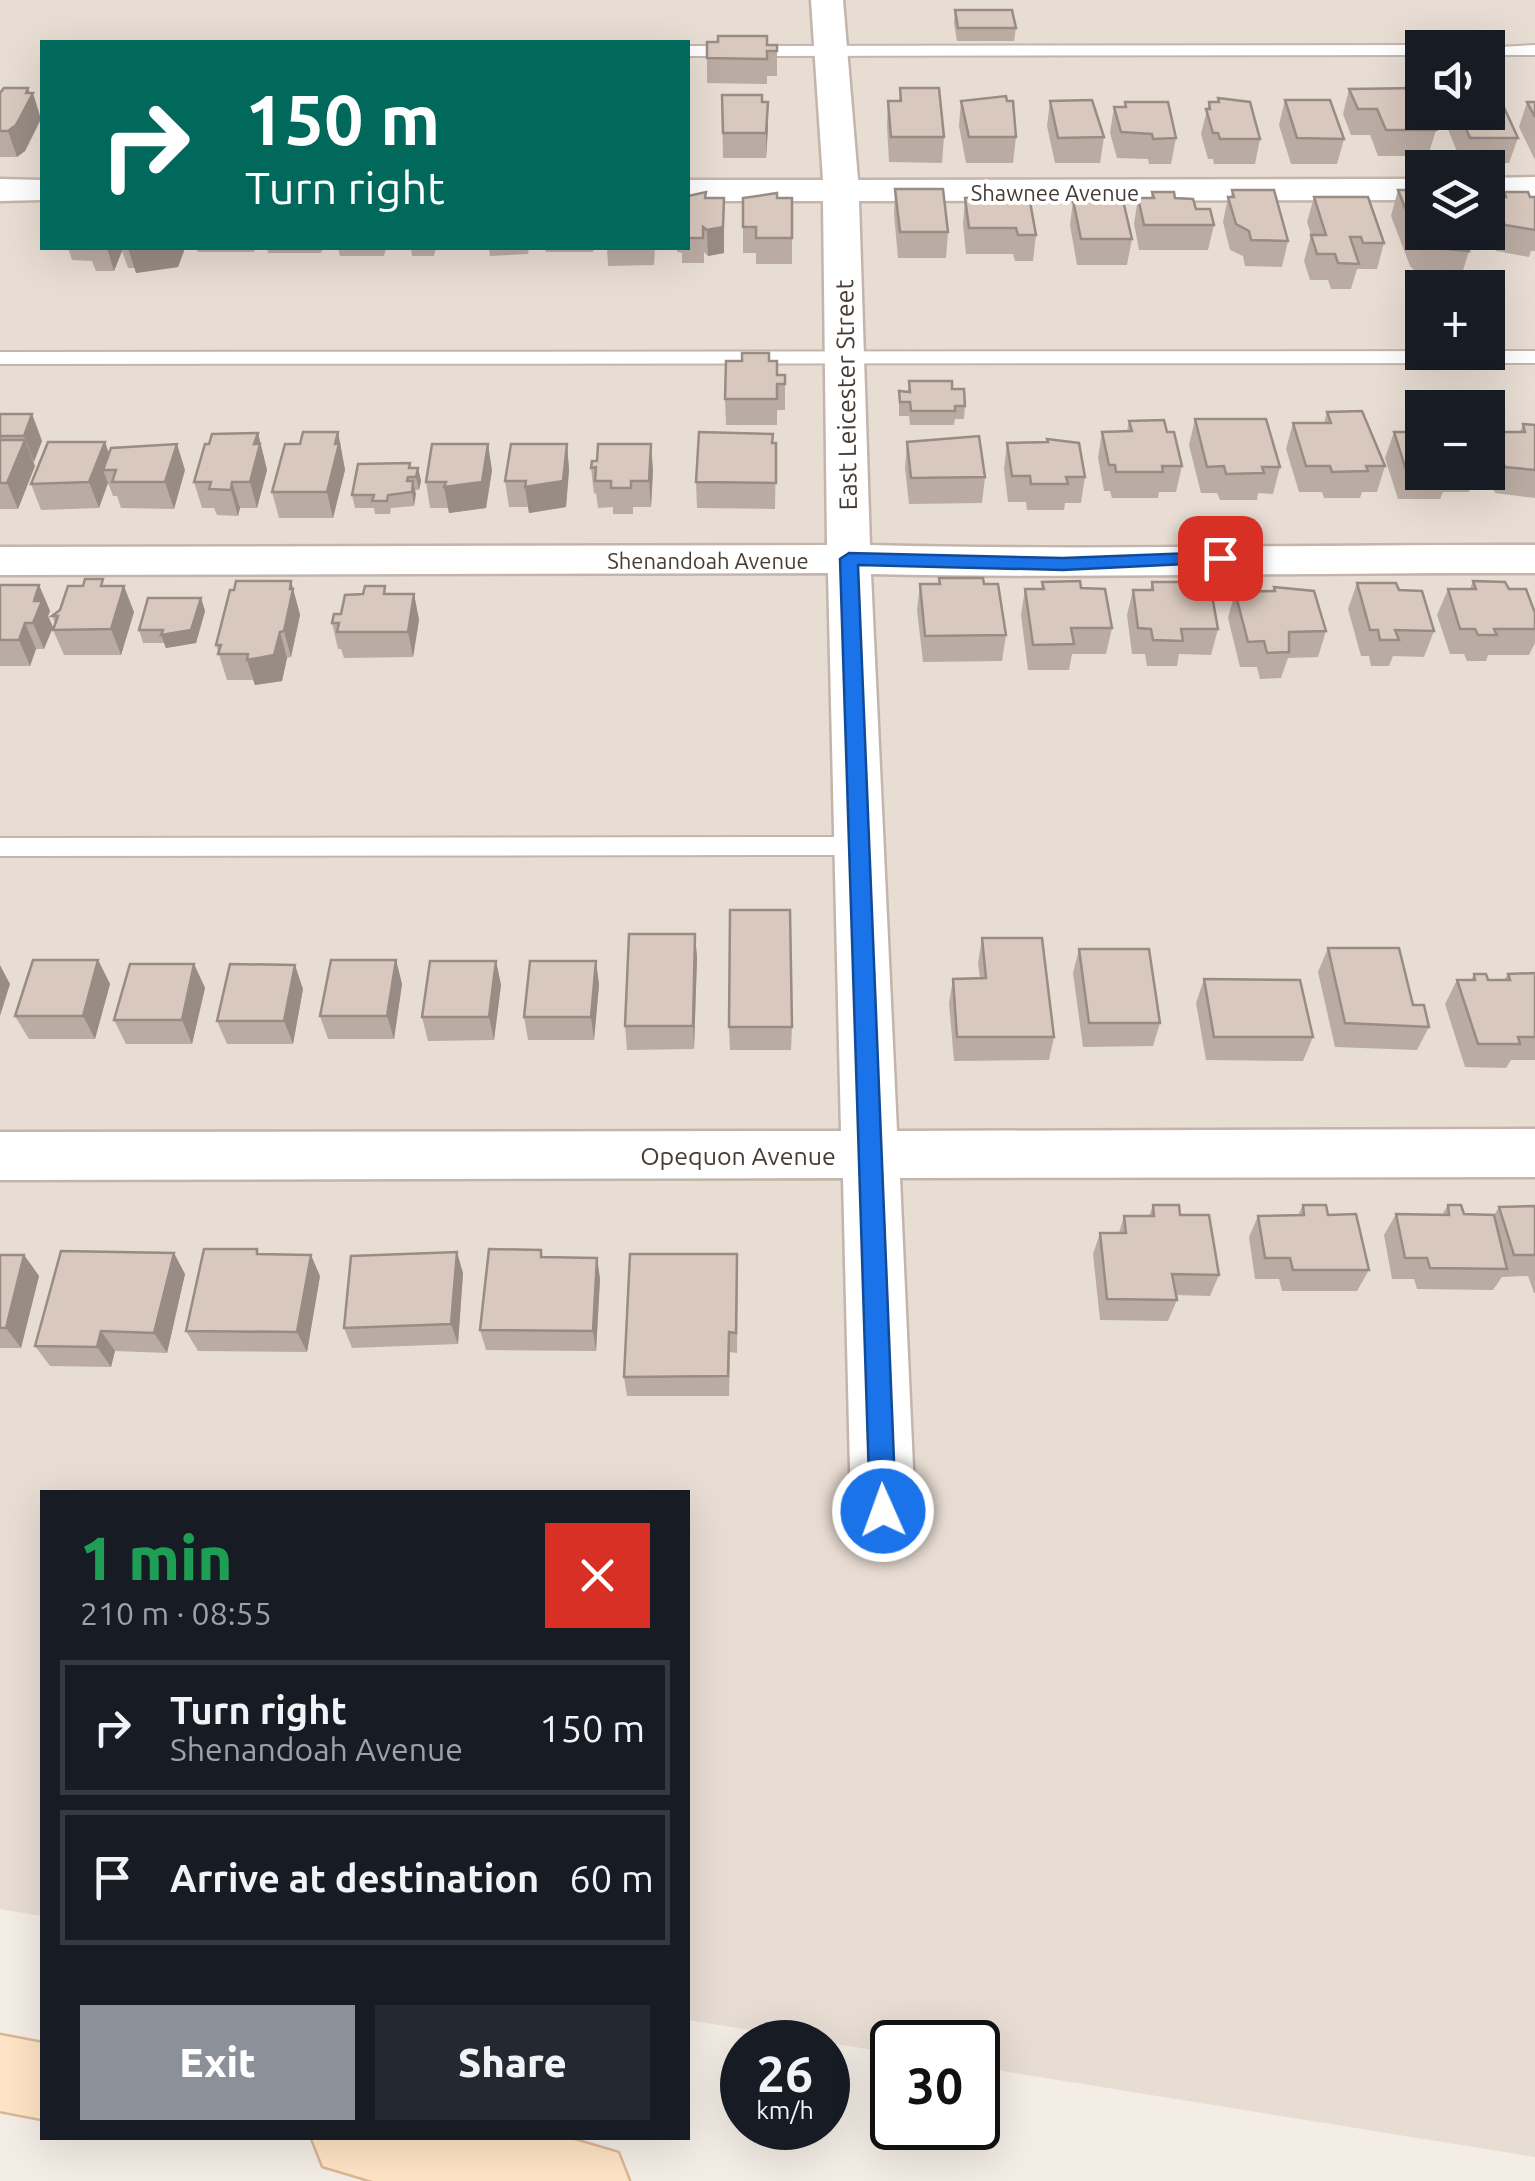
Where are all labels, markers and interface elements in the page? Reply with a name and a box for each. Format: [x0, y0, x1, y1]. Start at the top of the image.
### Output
map controls [1405, 30, 1505, 490]
button: sound [1405, 30, 1505, 130]
icon: right [80, 80, 210, 210]
text: 150 m [245, 80, 440, 158]
button: layers [1405, 150, 1505, 250]
text: Turn right [245, 162, 445, 213]
street label: Shawnee Avenue [971, 180, 1139, 205]
button: + [1405, 270, 1505, 370]
street label: East Leicester Street [830, 279, 862, 511]
button: − [1405, 390, 1505, 490]
pin [1178, 516, 1263, 601]
icon: arrive [1193, 531, 1248, 586]
street label: Shenandoah Avenue [607, 548, 809, 573]
street label: Opequon Avenue [640, 1142, 836, 1170]
position arrow [831, 1459, 935, 1563]
button: close [545, 1523, 650, 1628]
text: 1 min [80, 1524, 233, 1591]
text: 210 m · 08:55 [80, 1595, 272, 1631]
text: Turn right [170, 1689, 347, 1731]
icon: right [85, 1700, 140, 1755]
text: 150 m [539, 1707, 645, 1749]
text: Shenandoah Avenue [170, 1731, 463, 1767]
icon: arrive [85, 1850, 140, 1905]
text: Arrive at destination [170, 1857, 539, 1899]
text: 60 m [569, 1857, 654, 1899]
button: Exit [80, 2005, 355, 2120]
button: Share [375, 2005, 650, 2120]
speed limit sign: 30 [870, 2020, 1000, 2150]
text: 26 [757, 2045, 813, 2101]
text: km/h [756, 2096, 814, 2124]

